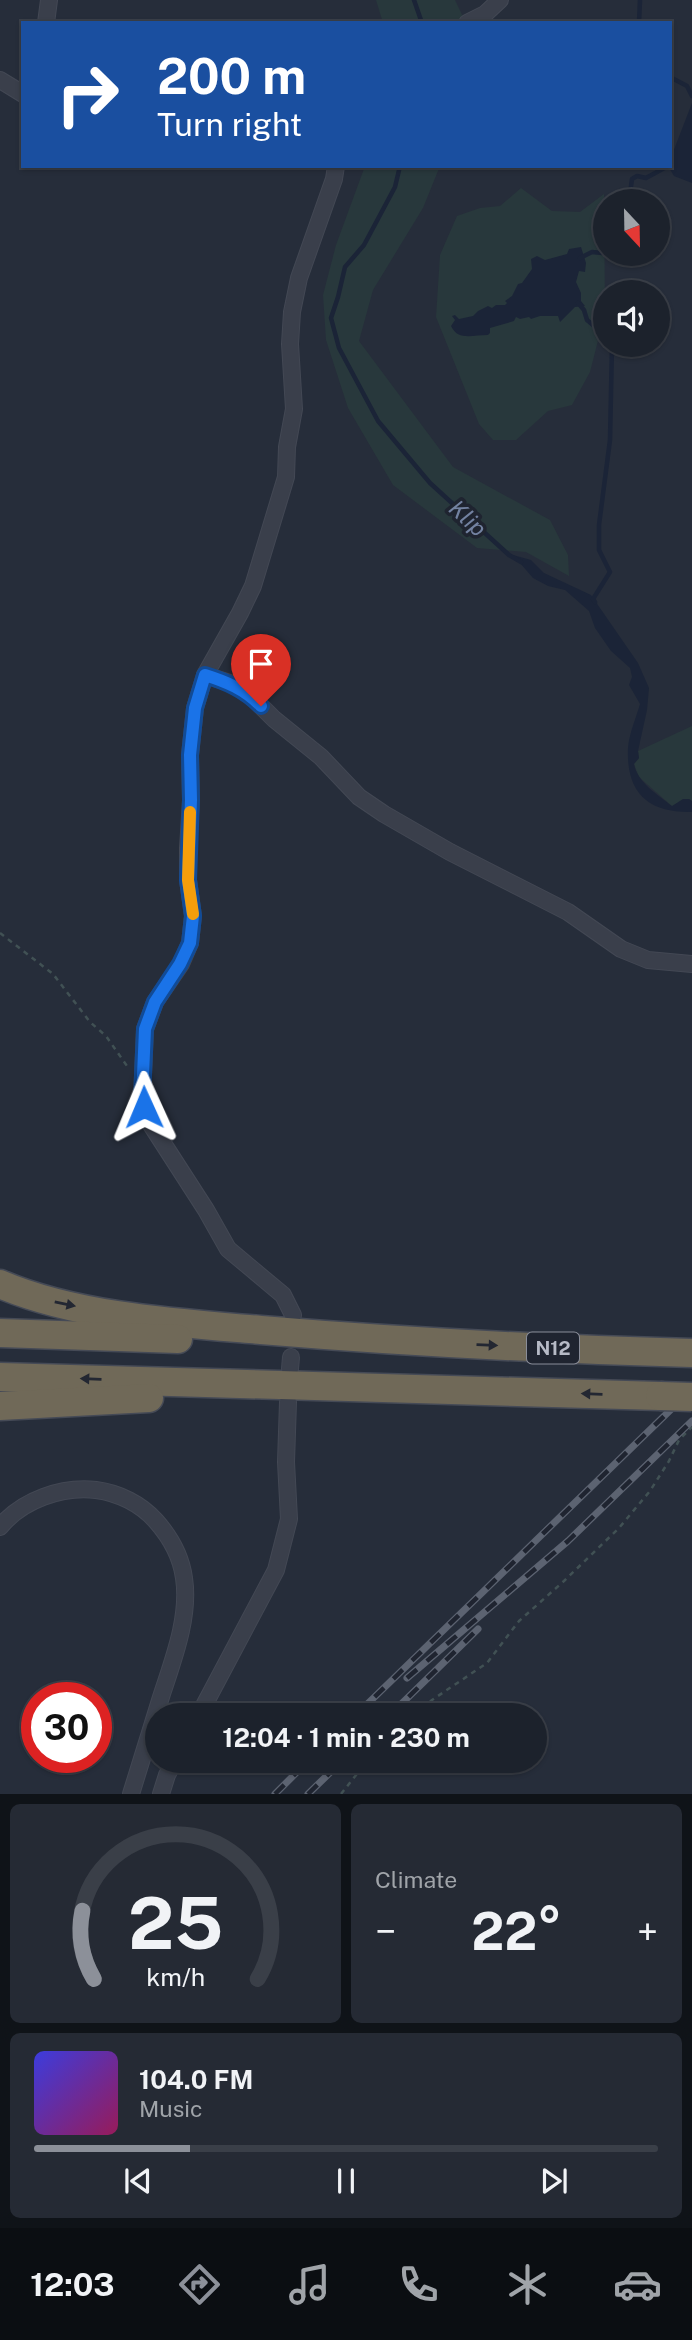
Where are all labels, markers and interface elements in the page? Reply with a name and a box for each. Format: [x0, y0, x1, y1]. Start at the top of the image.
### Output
text: 200 m [157, 47, 306, 105]
icon: right [42, 49, 133, 140]
text: Turn right [157, 106, 302, 143]
north arrow [593, 189, 670, 266]
map controls [593, 189, 670, 357]
button: sound [593, 280, 670, 357]
water label: Klip [444, 494, 492, 542]
pin [231, 634, 291, 706]
icon: arrive [242, 645, 280, 683]
position arrow [107, 1070, 181, 1144]
one-way arrow [54, 1298, 76, 1309]
road number: N12 [527, 1332, 579, 1364]
one-way arrow [476, 1339, 498, 1350]
one-way arrow [79, 1374, 101, 1385]
one-way arrow [581, 1389, 603, 1400]
speed limit sign: 30 [21, 1682, 112, 1773]
text: 12:04 · 1 min · 230 m [222, 1722, 470, 1753]
text: Climate [375, 1866, 457, 1893]
text: 25 [128, 1881, 223, 1966]
text: 22° [471, 1901, 562, 1962]
text: − [375, 1909, 396, 1954]
text: + [637, 1909, 658, 1954]
text: km/h [146, 1962, 205, 1992]
text: 104.0 FM [139, 2064, 253, 2095]
text: Music [139, 2095, 203, 2122]
icon: previous [119, 2162, 157, 2200]
icon: pause [327, 2162, 365, 2200]
icon: next [535, 2162, 573, 2200]
icon: directions [175, 2260, 224, 2309]
icon: music [285, 2260, 334, 2309]
icon: phone [394, 2260, 443, 2309]
icon: climate [503, 2260, 552, 2309]
icon: car [613, 2260, 662, 2309]
text: 12:03 [30, 2266, 115, 2303]

